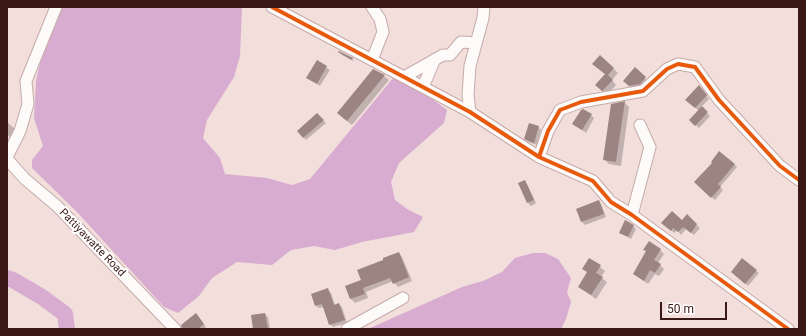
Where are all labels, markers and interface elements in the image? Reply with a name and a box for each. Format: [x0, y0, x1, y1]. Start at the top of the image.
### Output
street label: Pattiyawatte Road [56, 206, 128, 280]
scale bar [662, 294, 729, 320]
text: 50 m [667, 302, 694, 316]

